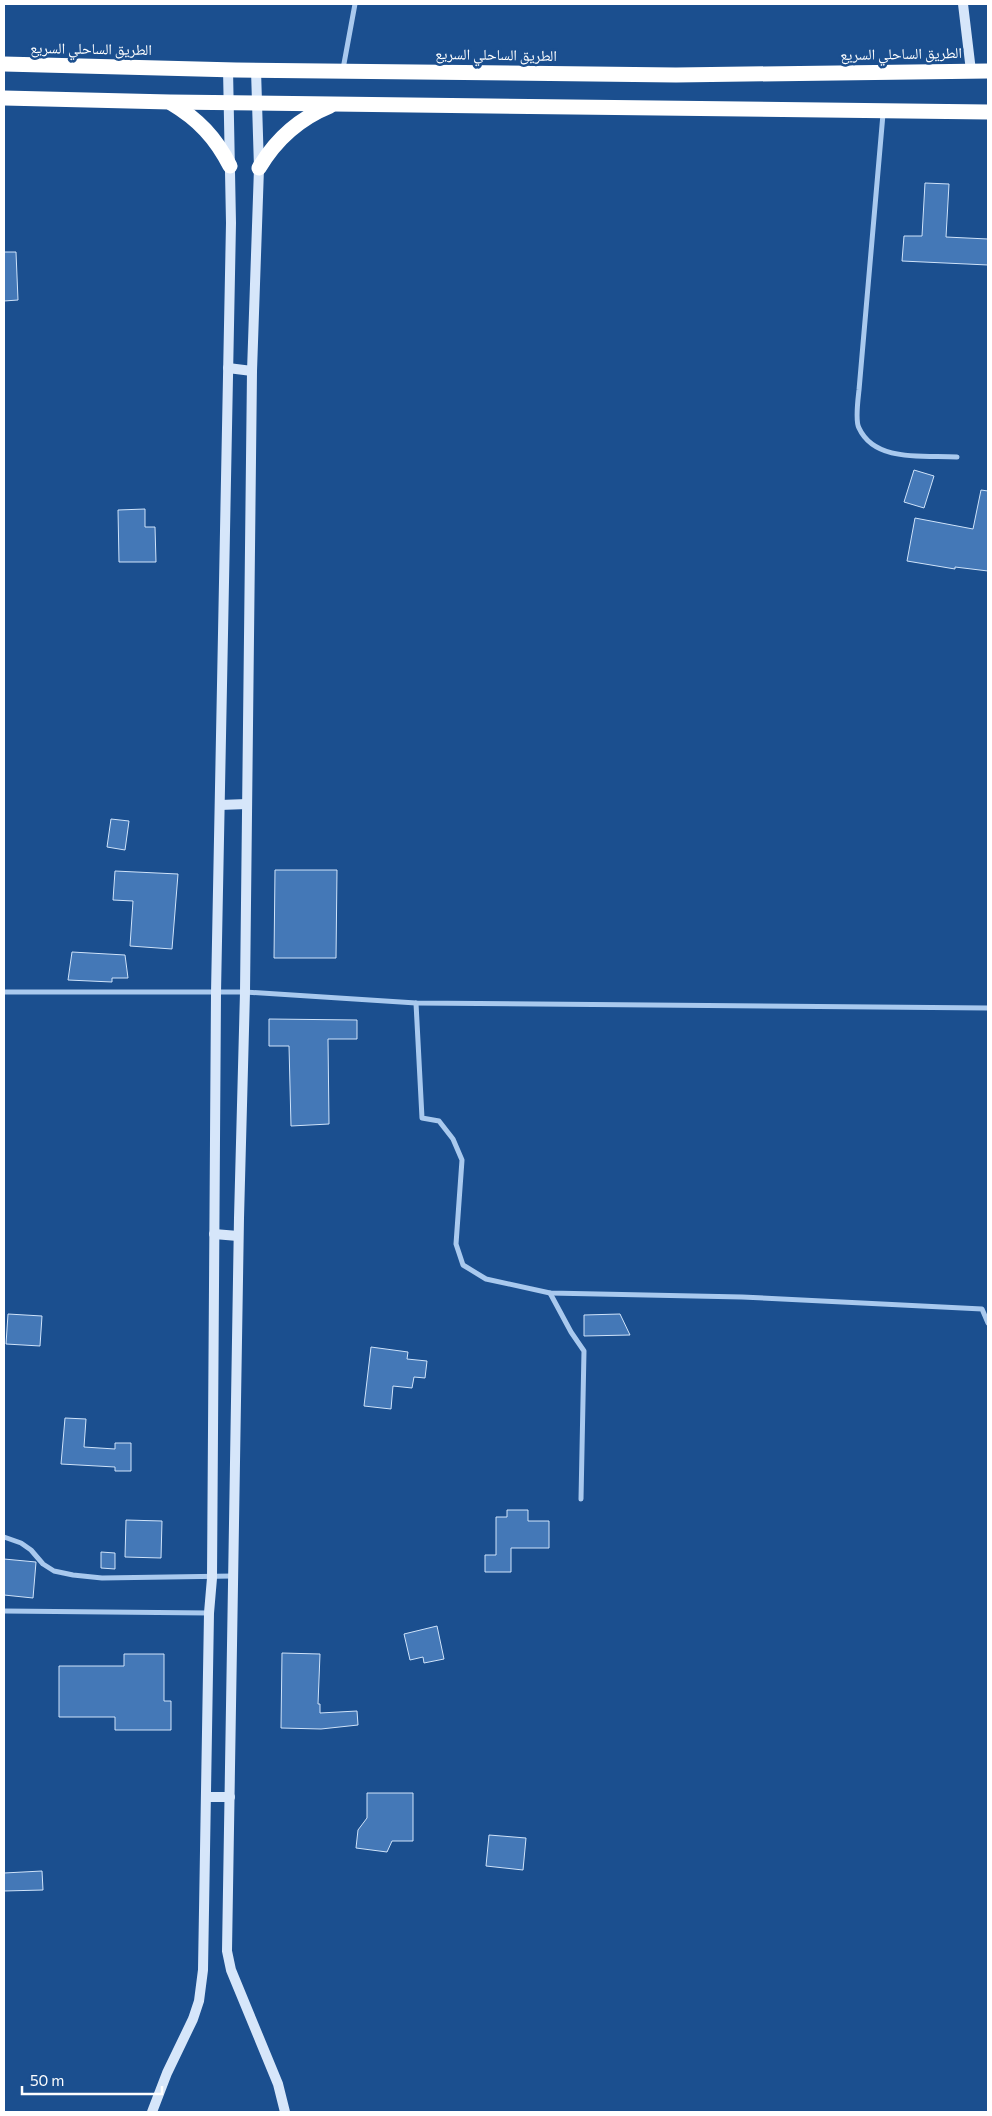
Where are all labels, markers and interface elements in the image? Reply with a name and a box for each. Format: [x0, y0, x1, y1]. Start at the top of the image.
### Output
street label: الطريق الساحلي السريع [30, 38, 152, 62]
street label: الطريق الساحلي السريع [840, 43, 962, 67]
street label: الطريق الساحلي السريع [435, 44, 557, 68]
scale bar [22, 2064, 162, 2096]
text: 50 m [30, 2071, 64, 2089]

